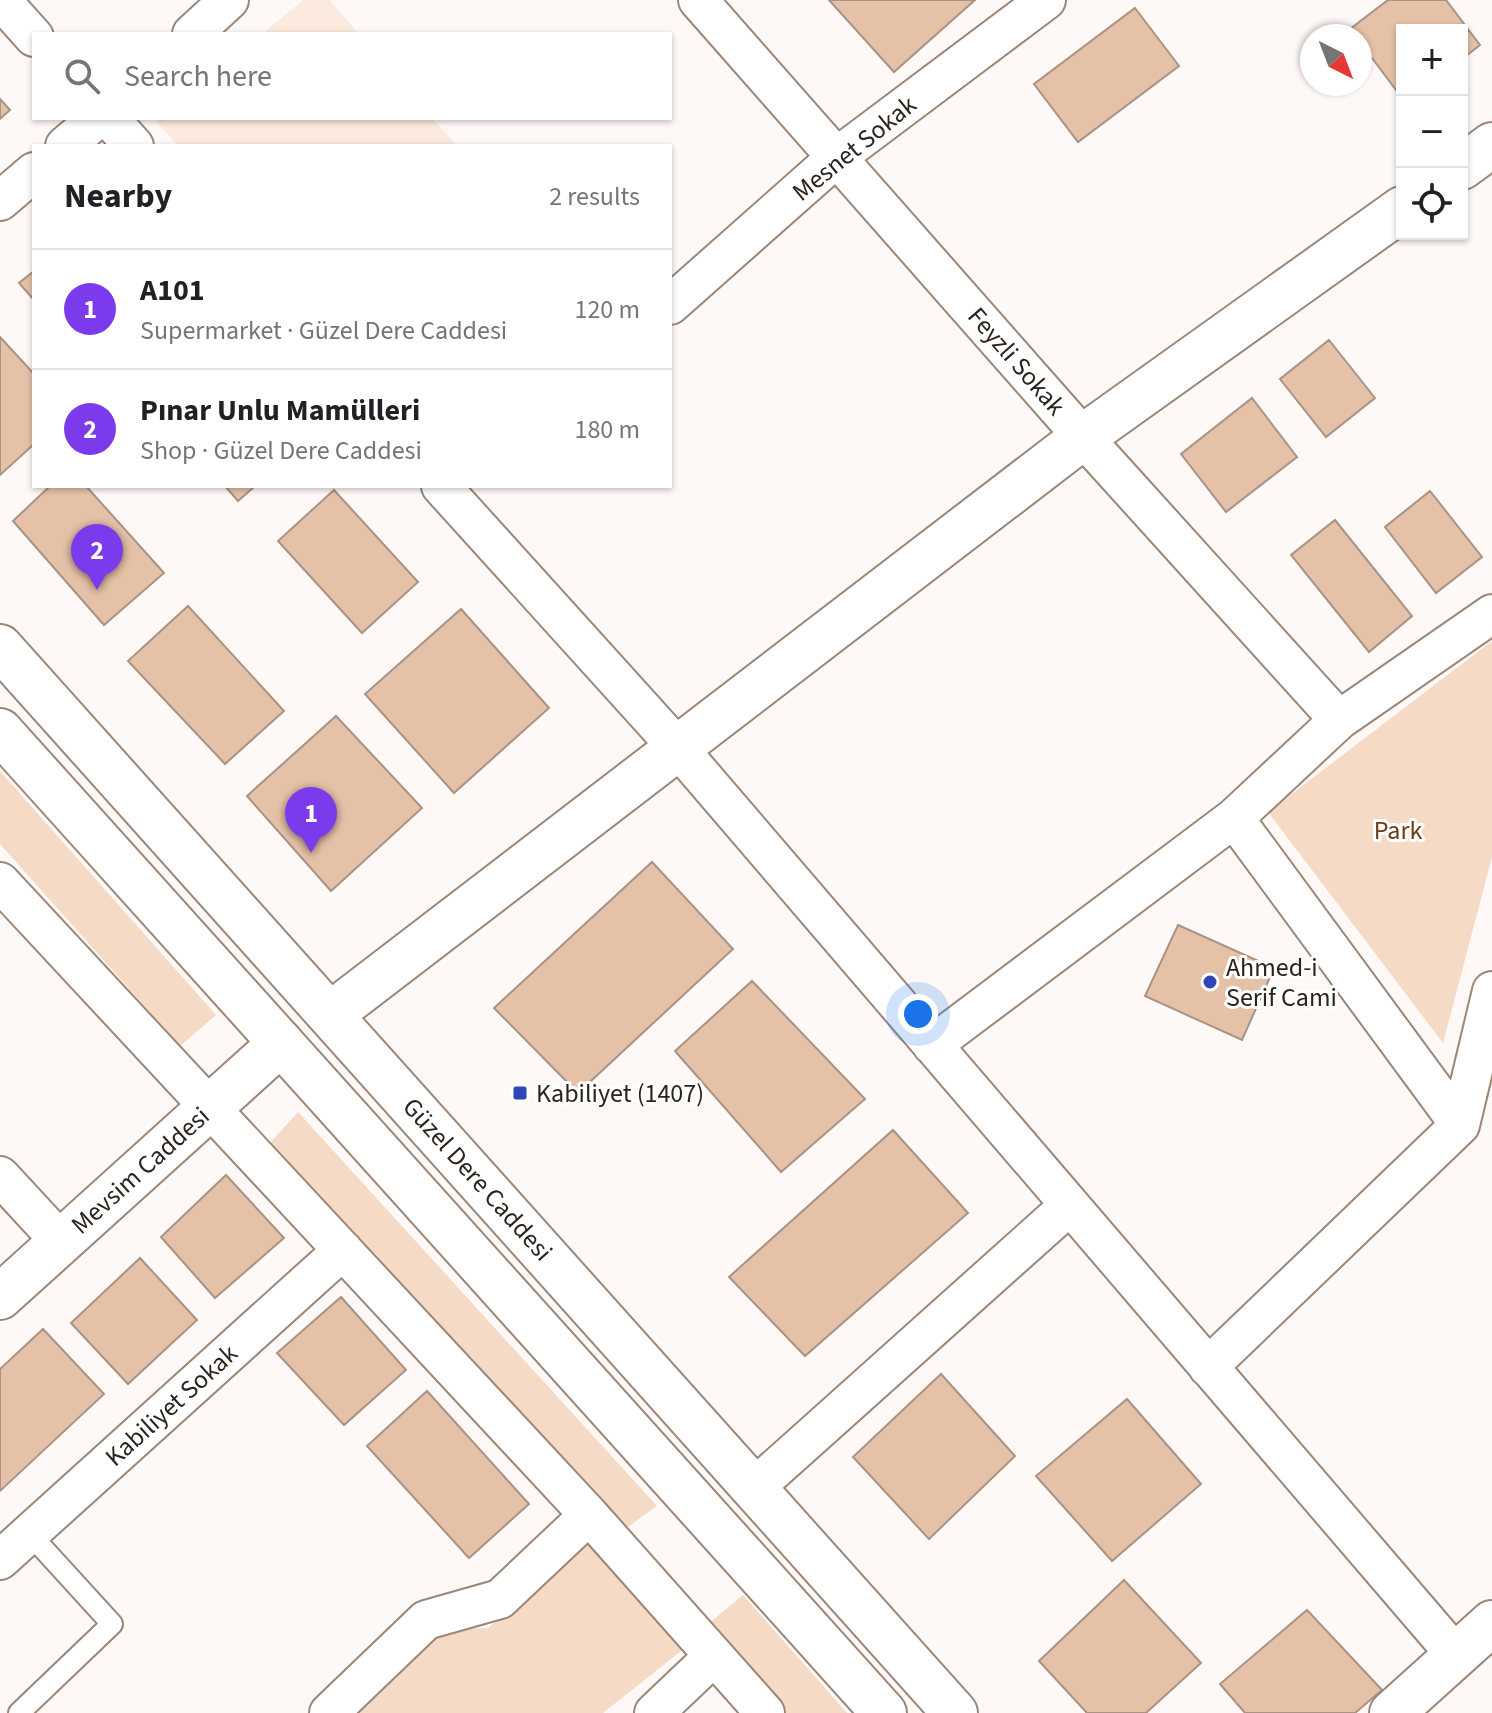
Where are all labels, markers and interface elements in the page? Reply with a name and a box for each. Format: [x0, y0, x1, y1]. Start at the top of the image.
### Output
north arrow [1300, 24, 1372, 96]
map controls [1396, 24, 1468, 240]
button: + [1396, 24, 1468, 96]
search box [32, 32, 672, 120]
icon: search [60, 54, 104, 98]
text: Search here [124, 55, 272, 98]
street label: Mesnet Sokak [784, 87, 924, 210]
button: − [1396, 96, 1468, 168]
button: locate [1396, 168, 1468, 240]
text: Nearby [64, 172, 172, 221]
text: 2 results [549, 178, 640, 215]
text: A101 [140, 269, 205, 312]
text: 1 [83, 291, 97, 328]
text: 120 m [574, 291, 640, 328]
street label: Feyzli Sokak [959, 299, 1074, 424]
text: Supermarket · Güzel Dere Caddesi [140, 312, 507, 349]
text: Pınar Unlu Mamülleri [140, 389, 420, 432]
text: 2 [83, 411, 97, 448]
text: 180 m [574, 411, 640, 448]
text: Shop · Güzel Dere Caddesi [140, 432, 422, 469]
pin: 2 [71, 524, 123, 590]
pin: 1 [285, 787, 337, 853]
park label: Park [1374, 812, 1422, 849]
place label: Ahmed-i Serif Cami [1226, 949, 1337, 1016]
marker: Ahmed-i Serif Cami [1201, 973, 1219, 991]
your location [898, 994, 938, 1034]
place label: Kabiliyet (1407) [536, 1075, 704, 1112]
marker: Kabiliyet (1407) [511, 1084, 529, 1102]
street label: Güzel Dere Caddesi [394, 1090, 561, 1269]
street label: Mevsim Caddesi [63, 1098, 218, 1243]
street label: Kabiliyet Sokak [97, 1336, 246, 1475]

